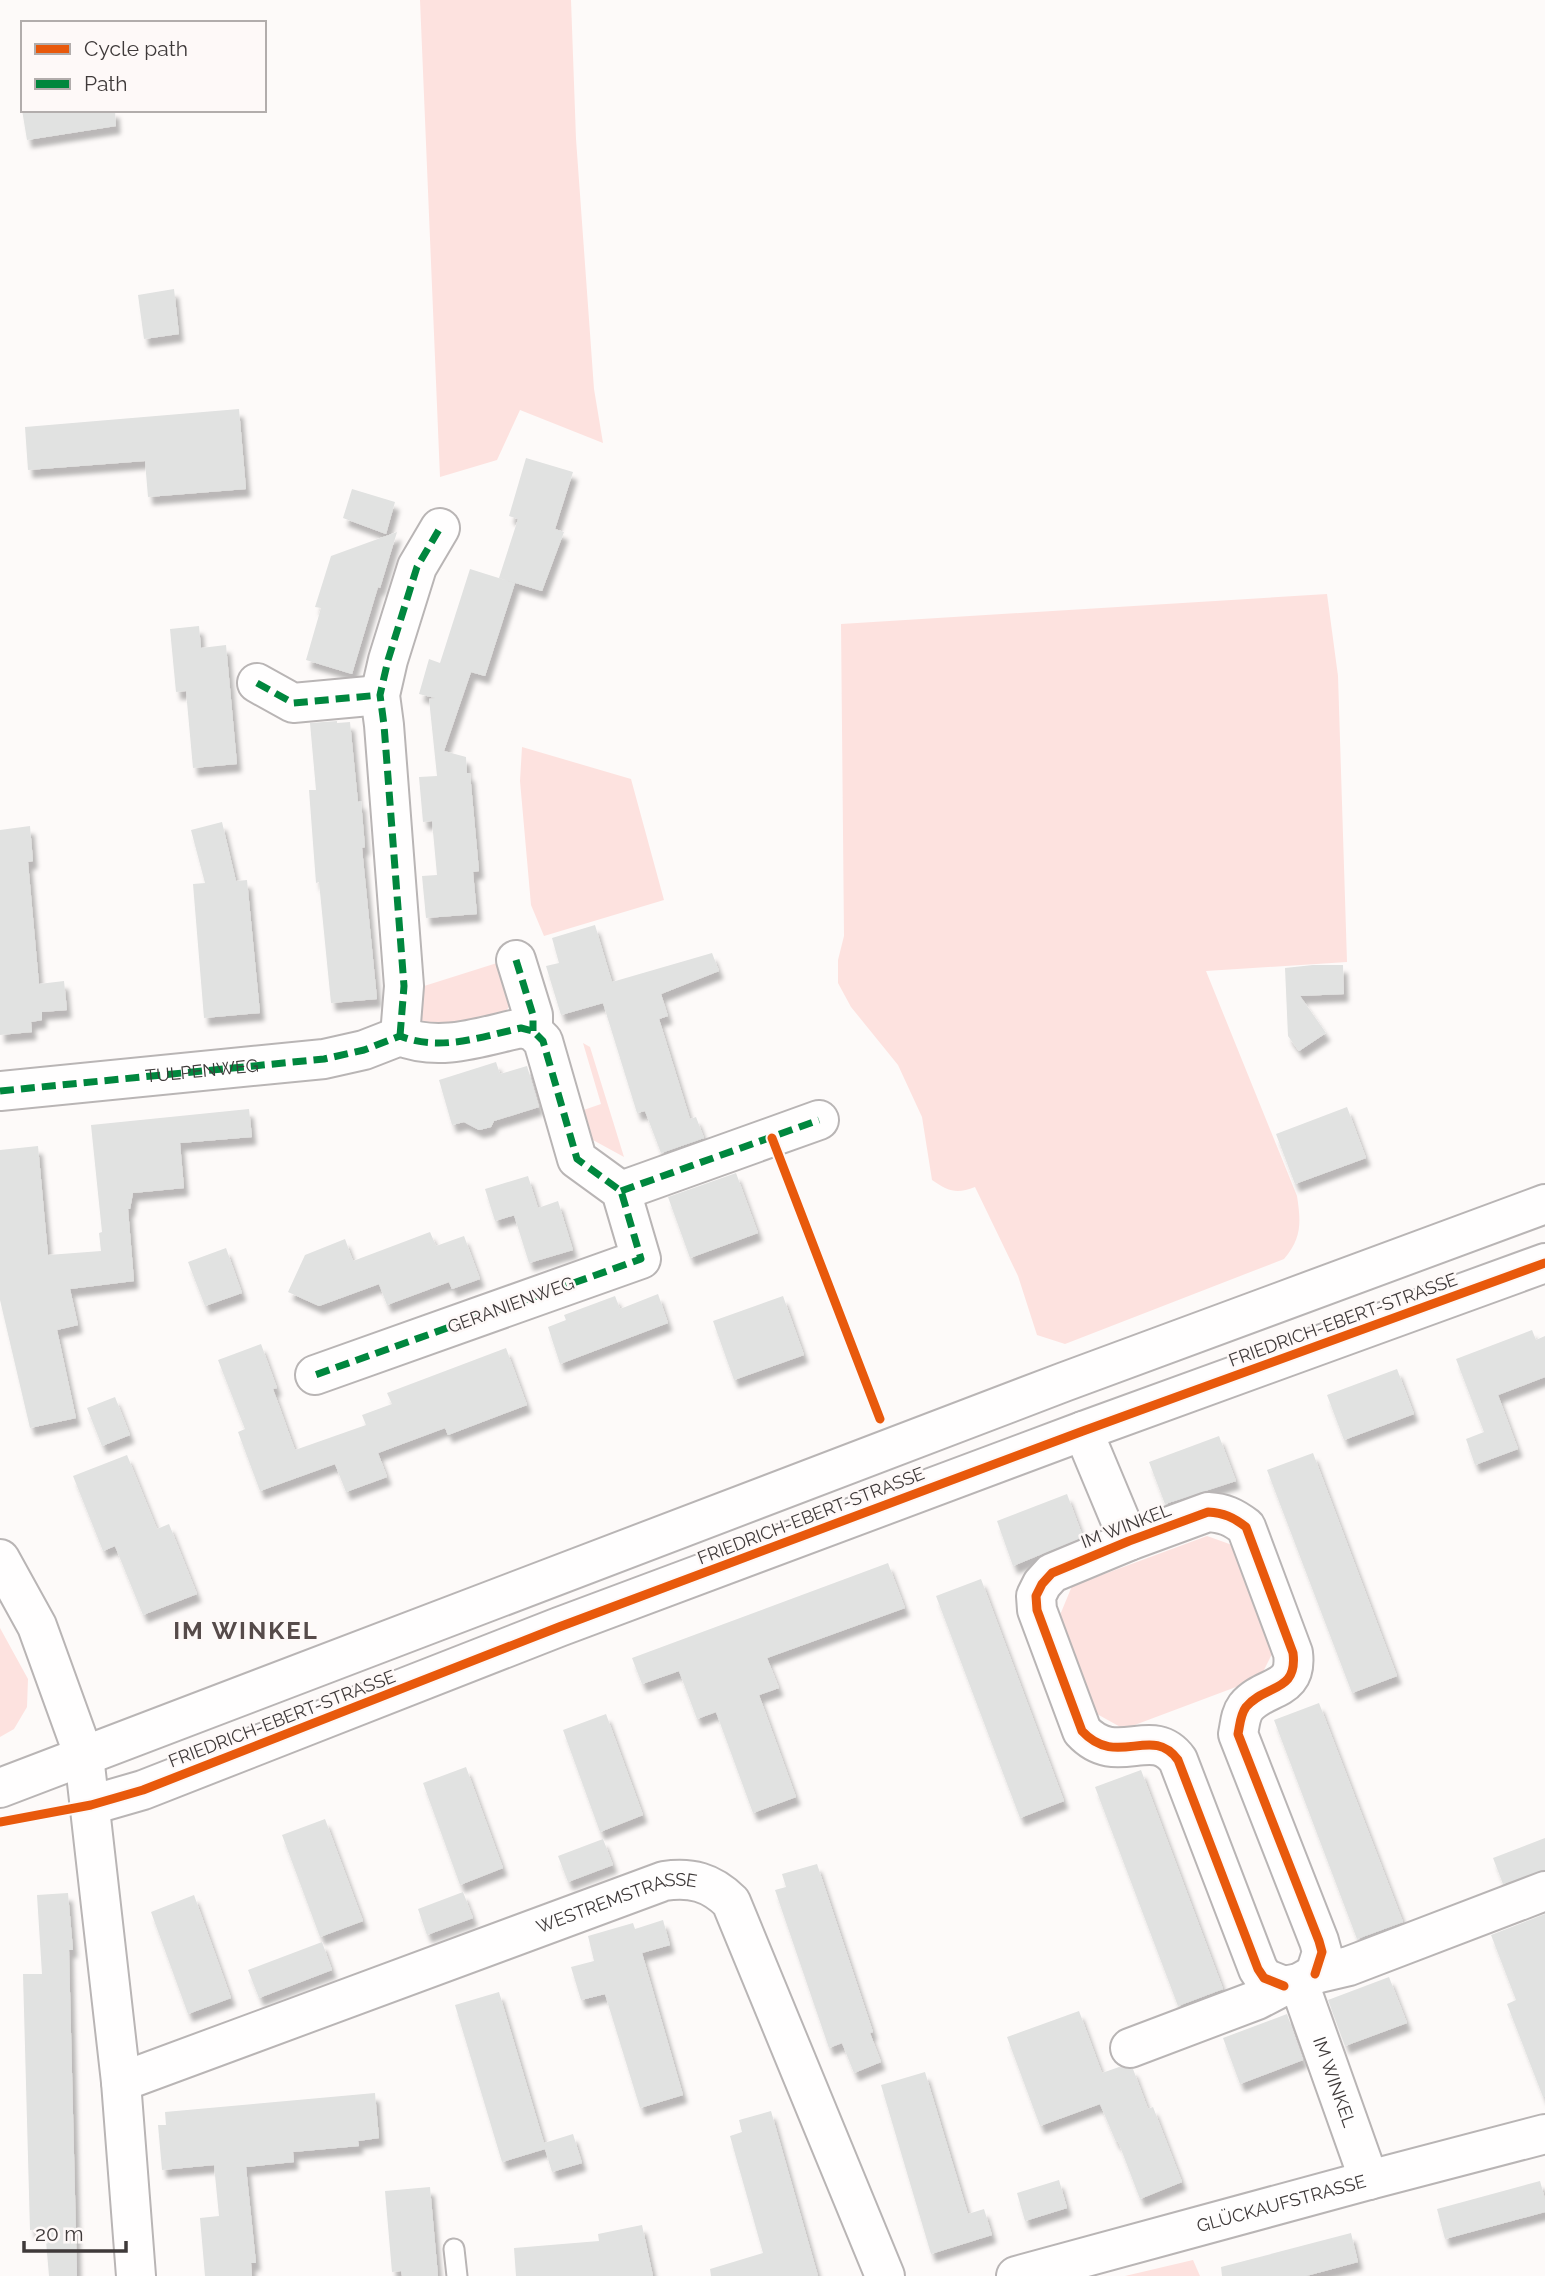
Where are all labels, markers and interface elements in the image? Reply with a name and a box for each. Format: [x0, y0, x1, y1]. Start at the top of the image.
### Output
legend [21, 21, 266, 112]
text: Cycle path [84, 36, 188, 61]
text: Path [84, 71, 128, 96]
street label: TULPENWEG [144, 1055, 260, 1087]
street label: FRIEDRICH-EBERT-STRASSE [1226, 1268, 1460, 1371]
street label: GERANIENWEG [445, 1272, 577, 1337]
street label: FRIEDRICH-EBERT-STRASSE [694, 1462, 927, 1569]
street label: IM WINKEL [1078, 1499, 1174, 1552]
district label: IM WINKEL [173, 1616, 319, 1645]
street label: FRIEDRICH-EBERT-STRASSE [165, 1665, 398, 1772]
street label: WESTREMSTRASSE [533, 1869, 699, 1937]
street label: IM WINKEL [1309, 2034, 1361, 2130]
street label: GLÜCKAUFSTRASSE [1194, 2170, 1368, 2236]
scale bar [24, 2210, 126, 2254]
text: 20 m [35, 2221, 83, 2246]

